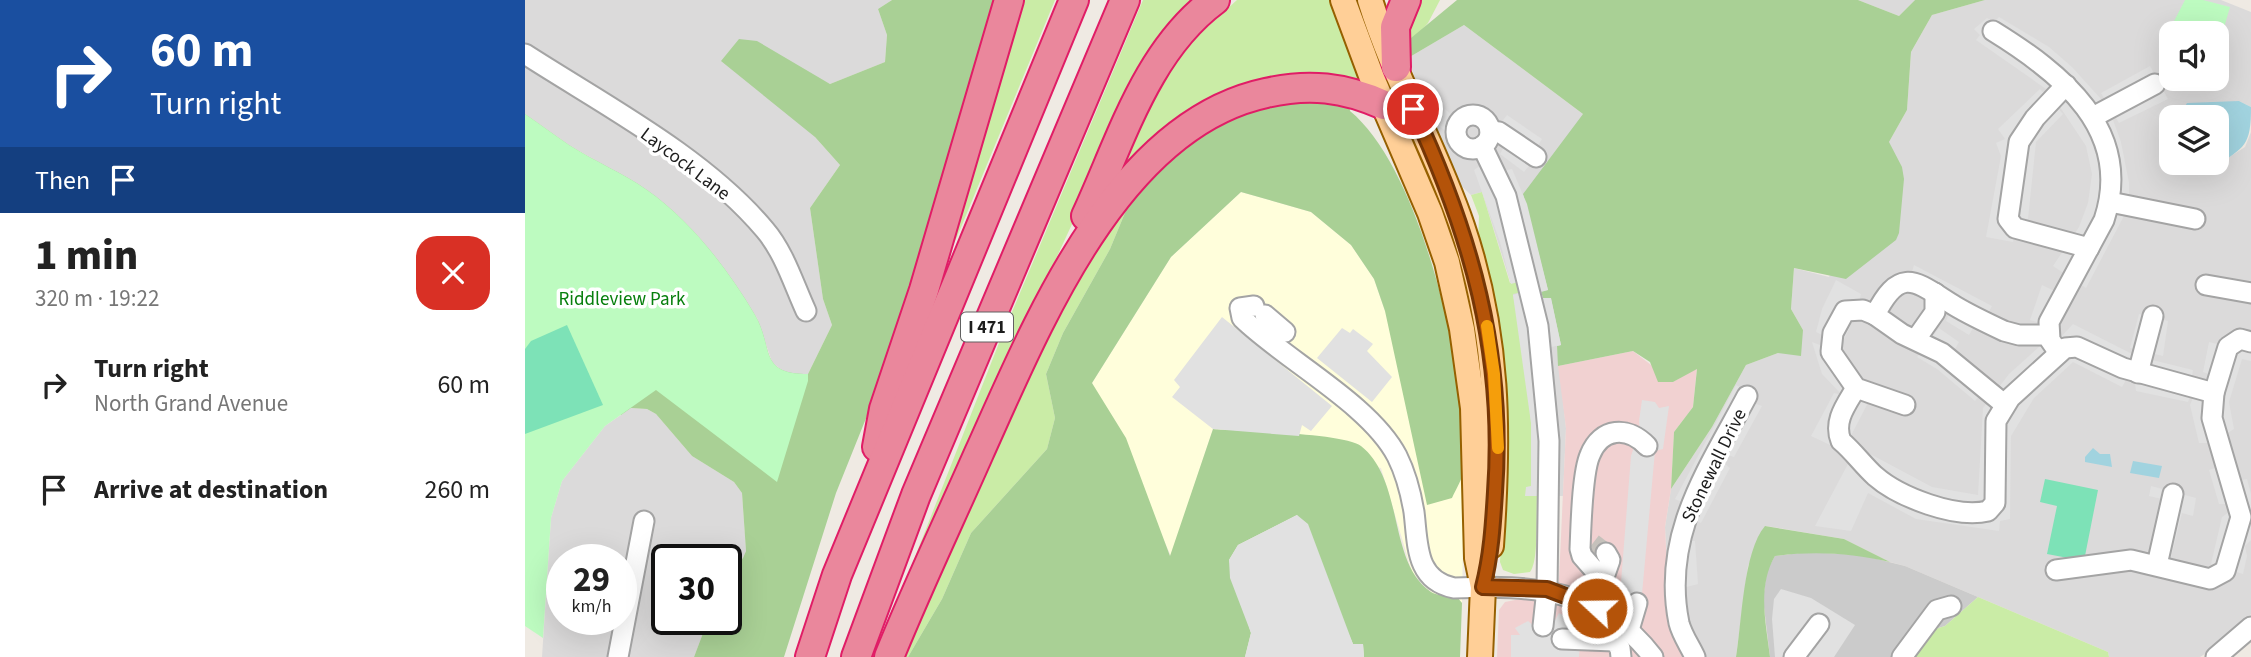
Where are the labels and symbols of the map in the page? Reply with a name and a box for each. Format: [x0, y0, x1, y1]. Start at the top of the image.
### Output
pin [1383, 79, 1443, 139]
street label: Laycock Lane [634, 121, 736, 207]
park label: Riddleview Park [559, 286, 686, 313]
road number: I 471 [961, 312, 1013, 342]
street label: Stonewall Drive [1675, 404, 1754, 527]
speed limit sign: 30 [651, 544, 742, 635]
position arrow [1560, 571, 1634, 645]

